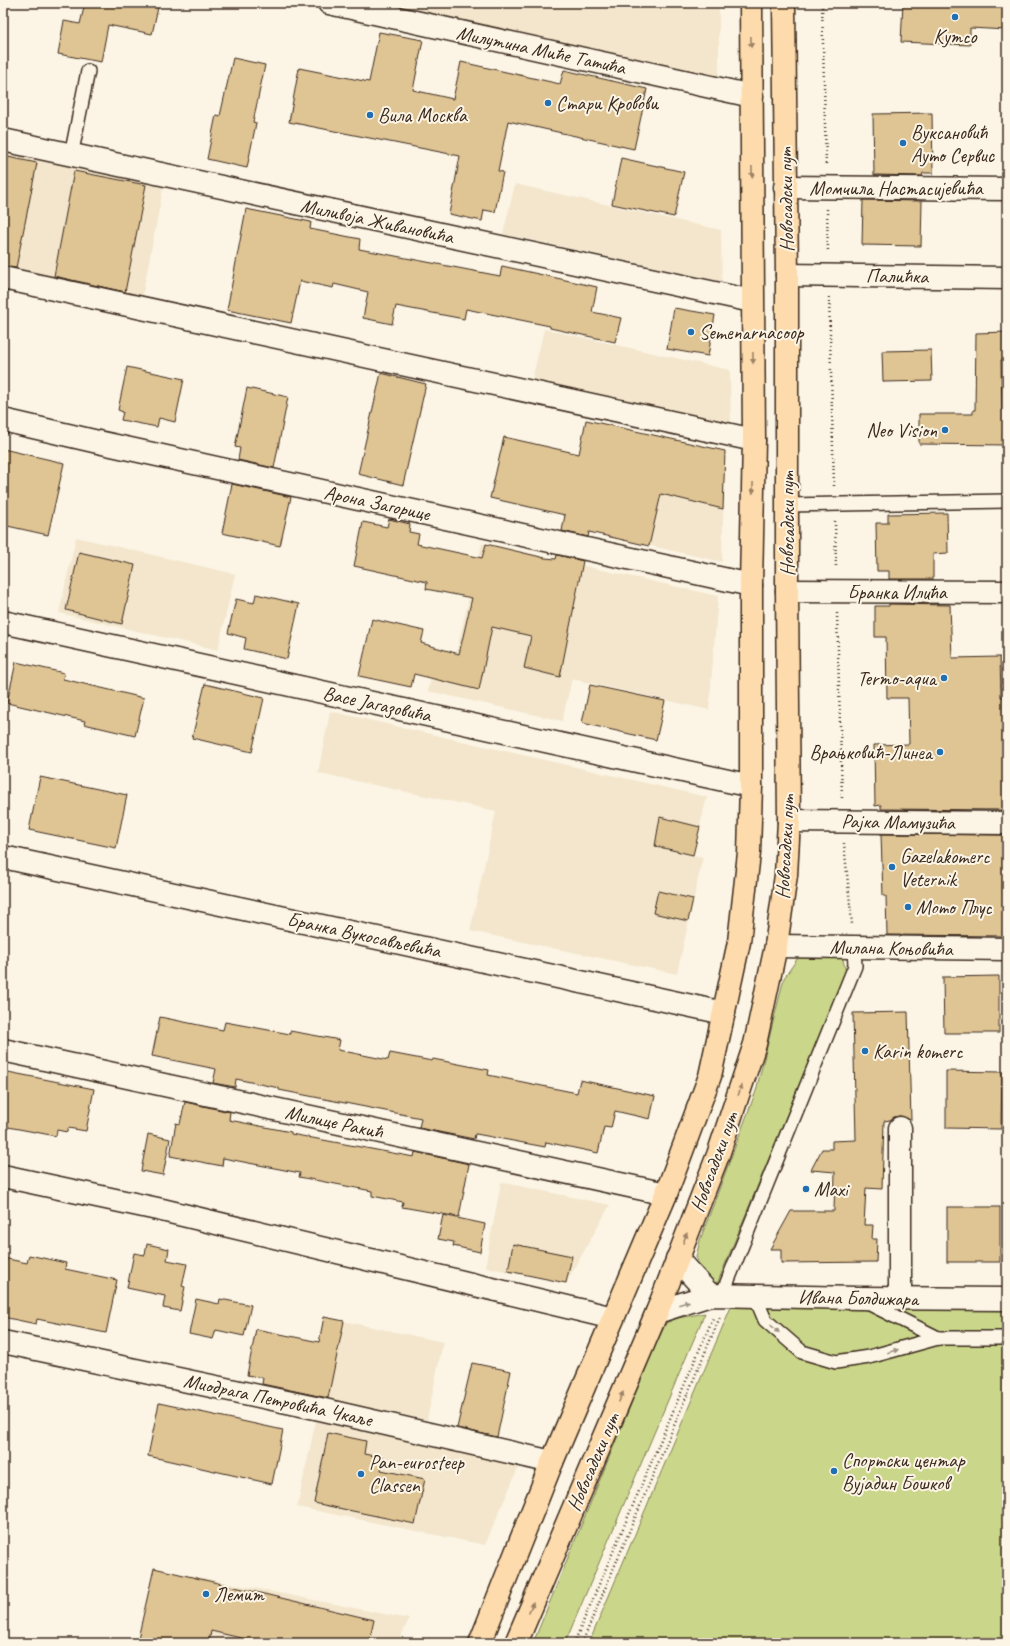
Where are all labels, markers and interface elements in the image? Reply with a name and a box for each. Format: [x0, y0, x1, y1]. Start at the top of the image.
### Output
marker: Kymco [950, 12, 960, 22]
street label: Милутина Миће Татића [454, 20, 629, 80]
place label: Kymco [934, 24, 977, 49]
one-way arrow [748, 36, 755, 48]
place label: Стари Кровови [556, 91, 659, 116]
marker: Стари Кровови [543, 98, 553, 108]
place label: Вила Москва [378, 103, 468, 128]
marker: Вила Москва [365, 110, 375, 120]
place label: Вуксановић Ауто Сервис [911, 120, 995, 168]
marker: Вуксановић Ауто Сервис [898, 138, 908, 148]
street label: Новосадски пут [773, 146, 799, 252]
one-way arrow [749, 166, 755, 179]
street label: Момчила Настасијевића [810, 176, 984, 201]
street label: Миливоја Живановића [298, 193, 457, 250]
street label: Палићка [866, 263, 930, 289]
place label: Semenarnacoop [699, 320, 805, 345]
marker: Semenarnacoop [686, 327, 696, 337]
one-way arrow [750, 352, 756, 365]
place label: Neo Vision [866, 418, 938, 443]
marker: Neo Vision [940, 425, 950, 435]
street label: Новосадски пут [775, 470, 800, 576]
street label: Арона Загорице [322, 480, 434, 527]
one-way arrow [750, 482, 756, 495]
street label: Бранка Илића [848, 580, 948, 605]
place label: Termo-aqua [857, 666, 938, 691]
marker: Termo-aqua [939, 673, 949, 683]
street label: Васе Јагазовића [321, 680, 435, 728]
place label: Врањковић-Линеа [810, 740, 934, 765]
marker: Врањковић-Линеа [935, 747, 945, 757]
street label: Новосадски пут [770, 792, 800, 900]
street label: Рајка Мамузића [841, 809, 956, 836]
place label: Gazelakomerc Veternik [900, 844, 990, 892]
marker: Gazelakomerc Veternik [887, 862, 897, 872]
place label: Мото Плус [916, 895, 992, 920]
marker: Мото Плус [903, 902, 913, 912]
street label: Бранка Вукосављевића [285, 907, 444, 964]
street label: Милана Коњовића [829, 934, 954, 962]
place label: Karin komerc [873, 1039, 963, 1064]
marker: Karin komerc [860, 1046, 870, 1056]
one-way arrow [737, 1083, 743, 1095]
street label: Милице Ракић [283, 1099, 386, 1145]
street label: Новосадски пут [684, 1107, 744, 1215]
place label: Maxi [814, 1177, 850, 1202]
marker: Maxi [801, 1184, 811, 1194]
one-way arrow [683, 1232, 689, 1244]
street label: Ивана Болдижара [798, 1284, 920, 1312]
one-way arrow [678, 1300, 690, 1306]
one-way arrow [770, 1324, 780, 1333]
one-way arrow [887, 1348, 899, 1354]
street label: Миодрага Петровића Чкаље [182, 1368, 376, 1432]
one-way arrow [618, 1391, 624, 1403]
street label: Новосадски пут [561, 1407, 626, 1515]
place label: Спортски центар Вујадин Бошков [842, 1448, 966, 1496]
place label: Pan-eurosteep Classen [369, 1450, 465, 1498]
marker: Спортски центар Вујадин Бошков [829, 1466, 839, 1476]
marker: Pan-eurosteep Classen [356, 1469, 366, 1479]
place label: Лемит [214, 1582, 266, 1607]
marker: Лемит [201, 1589, 211, 1599]
one-way arrow [528, 1602, 534, 1613]

